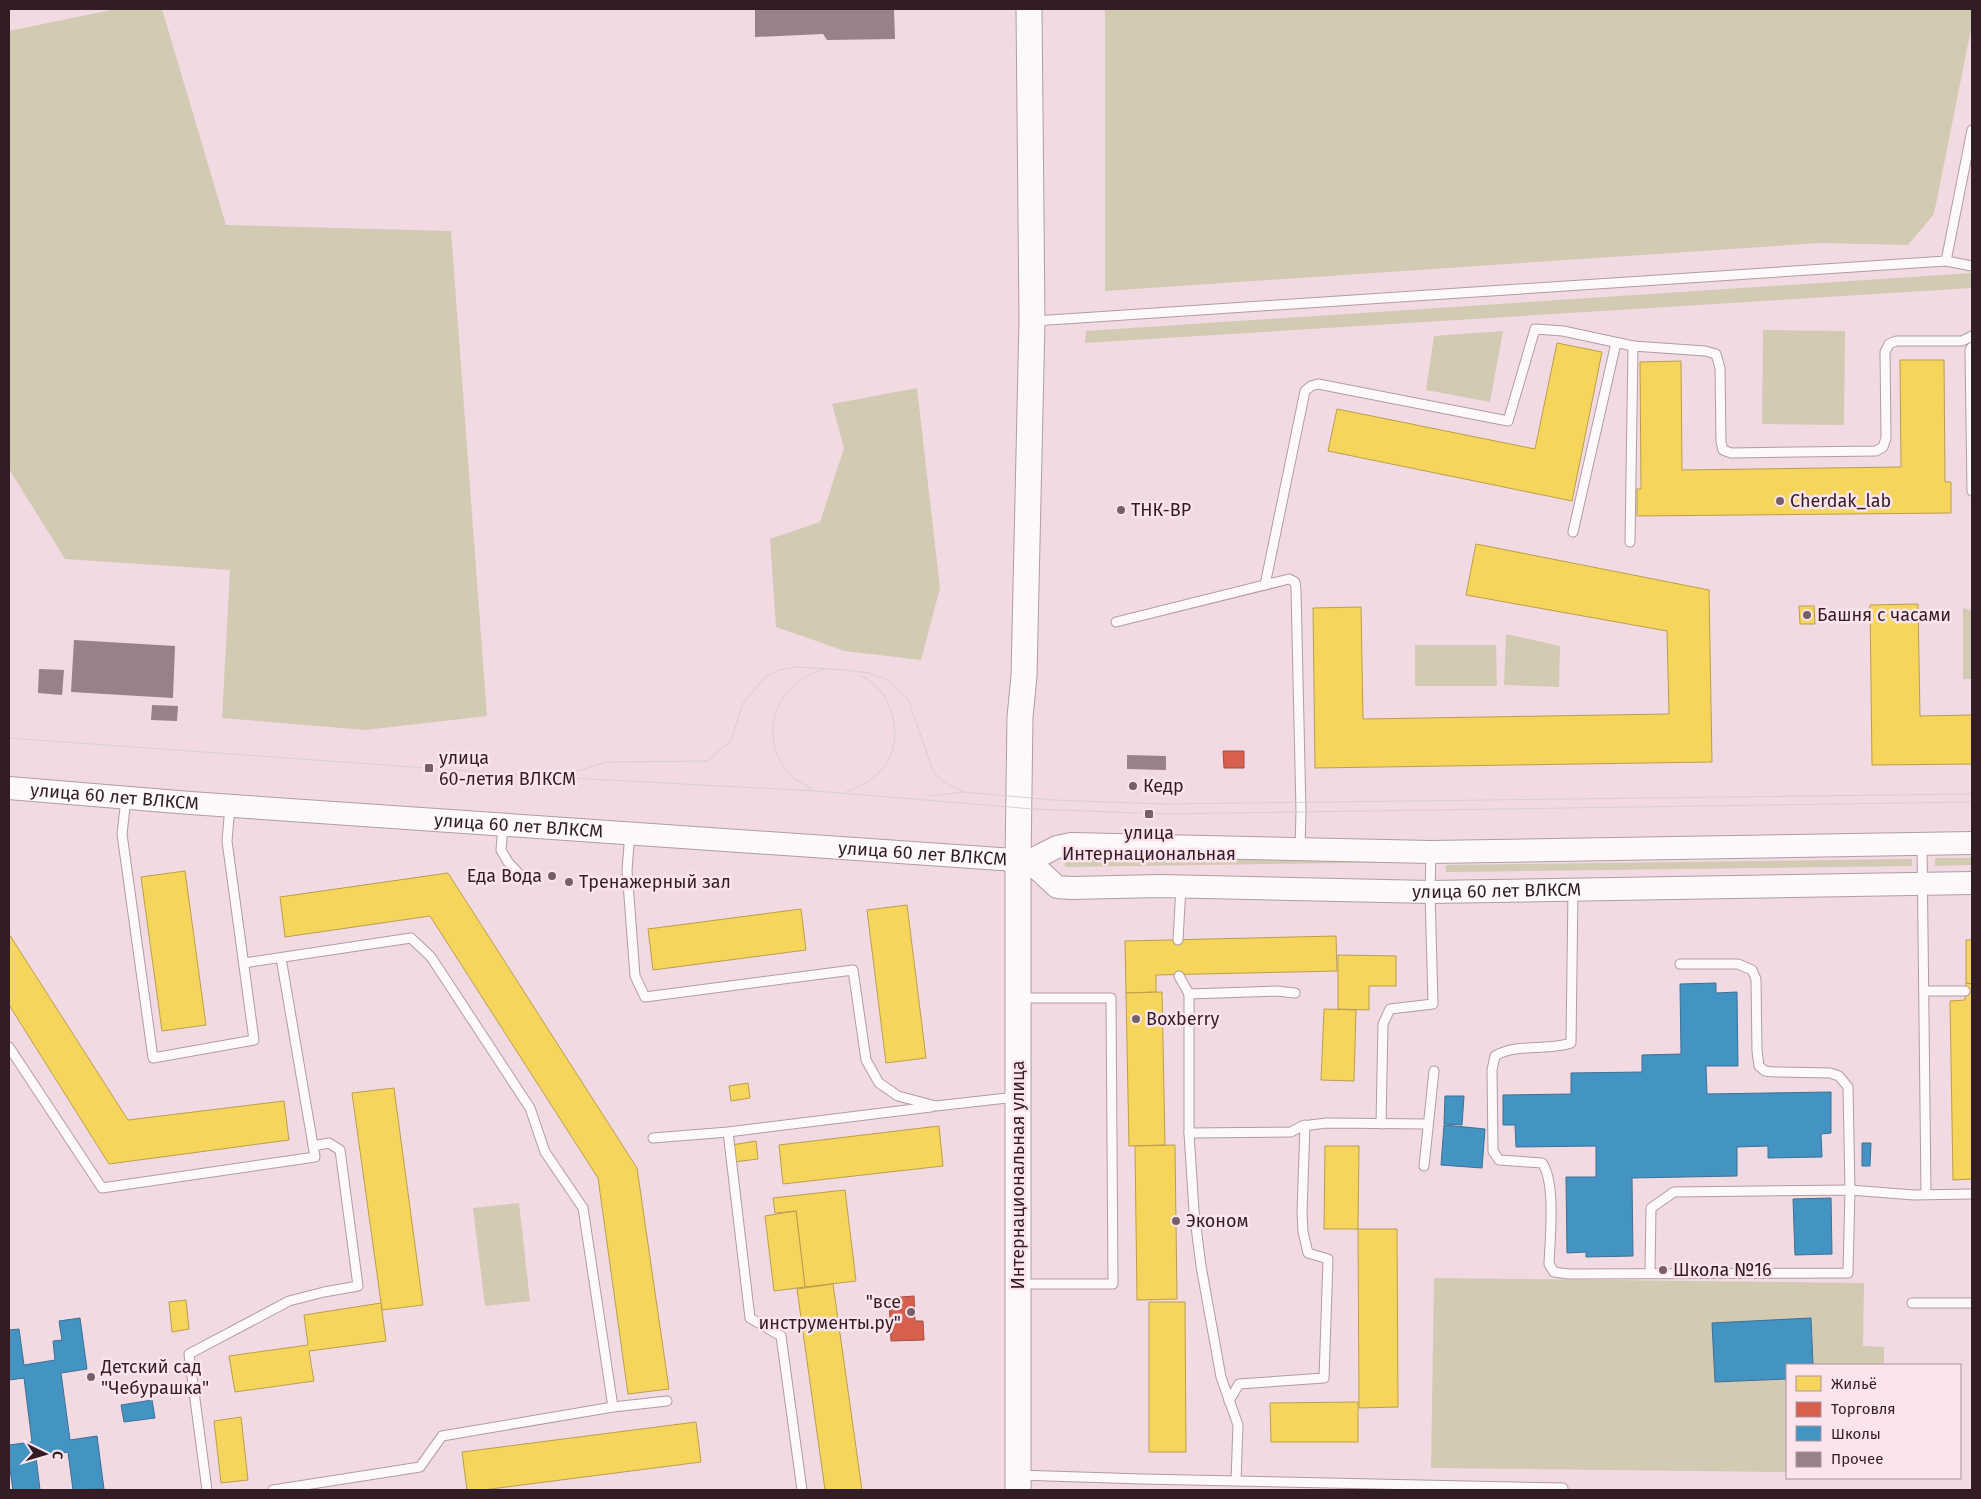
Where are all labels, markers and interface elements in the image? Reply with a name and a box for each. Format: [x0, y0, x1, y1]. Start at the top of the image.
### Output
place label: Cherdak_lab [1790, 490, 1891, 512]
marker: Cherdak_lab [1774, 495, 1786, 507]
place label: ТНК-ВР [1131, 499, 1191, 521]
marker: ТНК-ВР [1115, 504, 1127, 516]
place label: Башня с часами [1817, 604, 1951, 626]
marker: Башня с часами [1801, 609, 1813, 621]
place label: улица 60-летия ВЛКСМ [439, 747, 576, 790]
marker: улица 60-летия ВЛКСМ [423, 762, 435, 774]
place label: Кедр [1143, 775, 1184, 797]
street label: улица 60 лет ВЛКСМ [29, 779, 200, 815]
marker: Кедр [1127, 780, 1139, 792]
marker: улица Интернациональная [1143, 808, 1155, 820]
street label: улица 60 лет ВЛКСМ [433, 809, 604, 843]
place label: улица Интернациональная [1062, 822, 1236, 865]
street label: улица 60 лет ВЛКСМ [837, 837, 1008, 870]
place label: Еда Вода [467, 865, 542, 887]
marker: Еда Вода [546, 870, 558, 882]
place label: Тренажерный зал [579, 871, 731, 893]
marker: Тренажерный зал [563, 876, 575, 888]
street label: улица 60 лет ВЛКСМ [1412, 878, 1581, 903]
place label: Boxberry [1146, 1008, 1219, 1030]
marker: Boxberry [1130, 1013, 1142, 1025]
street label: Интернациональная улица [1007, 1061, 1029, 1289]
place label: Эконом [1186, 1210, 1249, 1232]
marker: Эконом [1170, 1215, 1182, 1227]
place label: Школа №16 [1673, 1259, 1772, 1281]
marker: Школа №16 [1657, 1264, 1669, 1276]
place label: "все инструменты.ру" [759, 1291, 901, 1334]
marker: "все инструменты.ру" [905, 1306, 917, 1318]
place label: Детский сад "Чебурашка" [100, 1356, 209, 1399]
legend [1786, 1364, 1961, 1479]
marker: Детский сад "Чебурашка" [85, 1371, 97, 1383]
text: Жильё [1831, 1375, 1877, 1393]
text: Торговля [1831, 1400, 1896, 1418]
text: Школы [1831, 1425, 1881, 1443]
north arrow [20, 1429, 70, 1479]
text: С [49, 1450, 66, 1460]
text: Прочее [1831, 1450, 1883, 1468]

